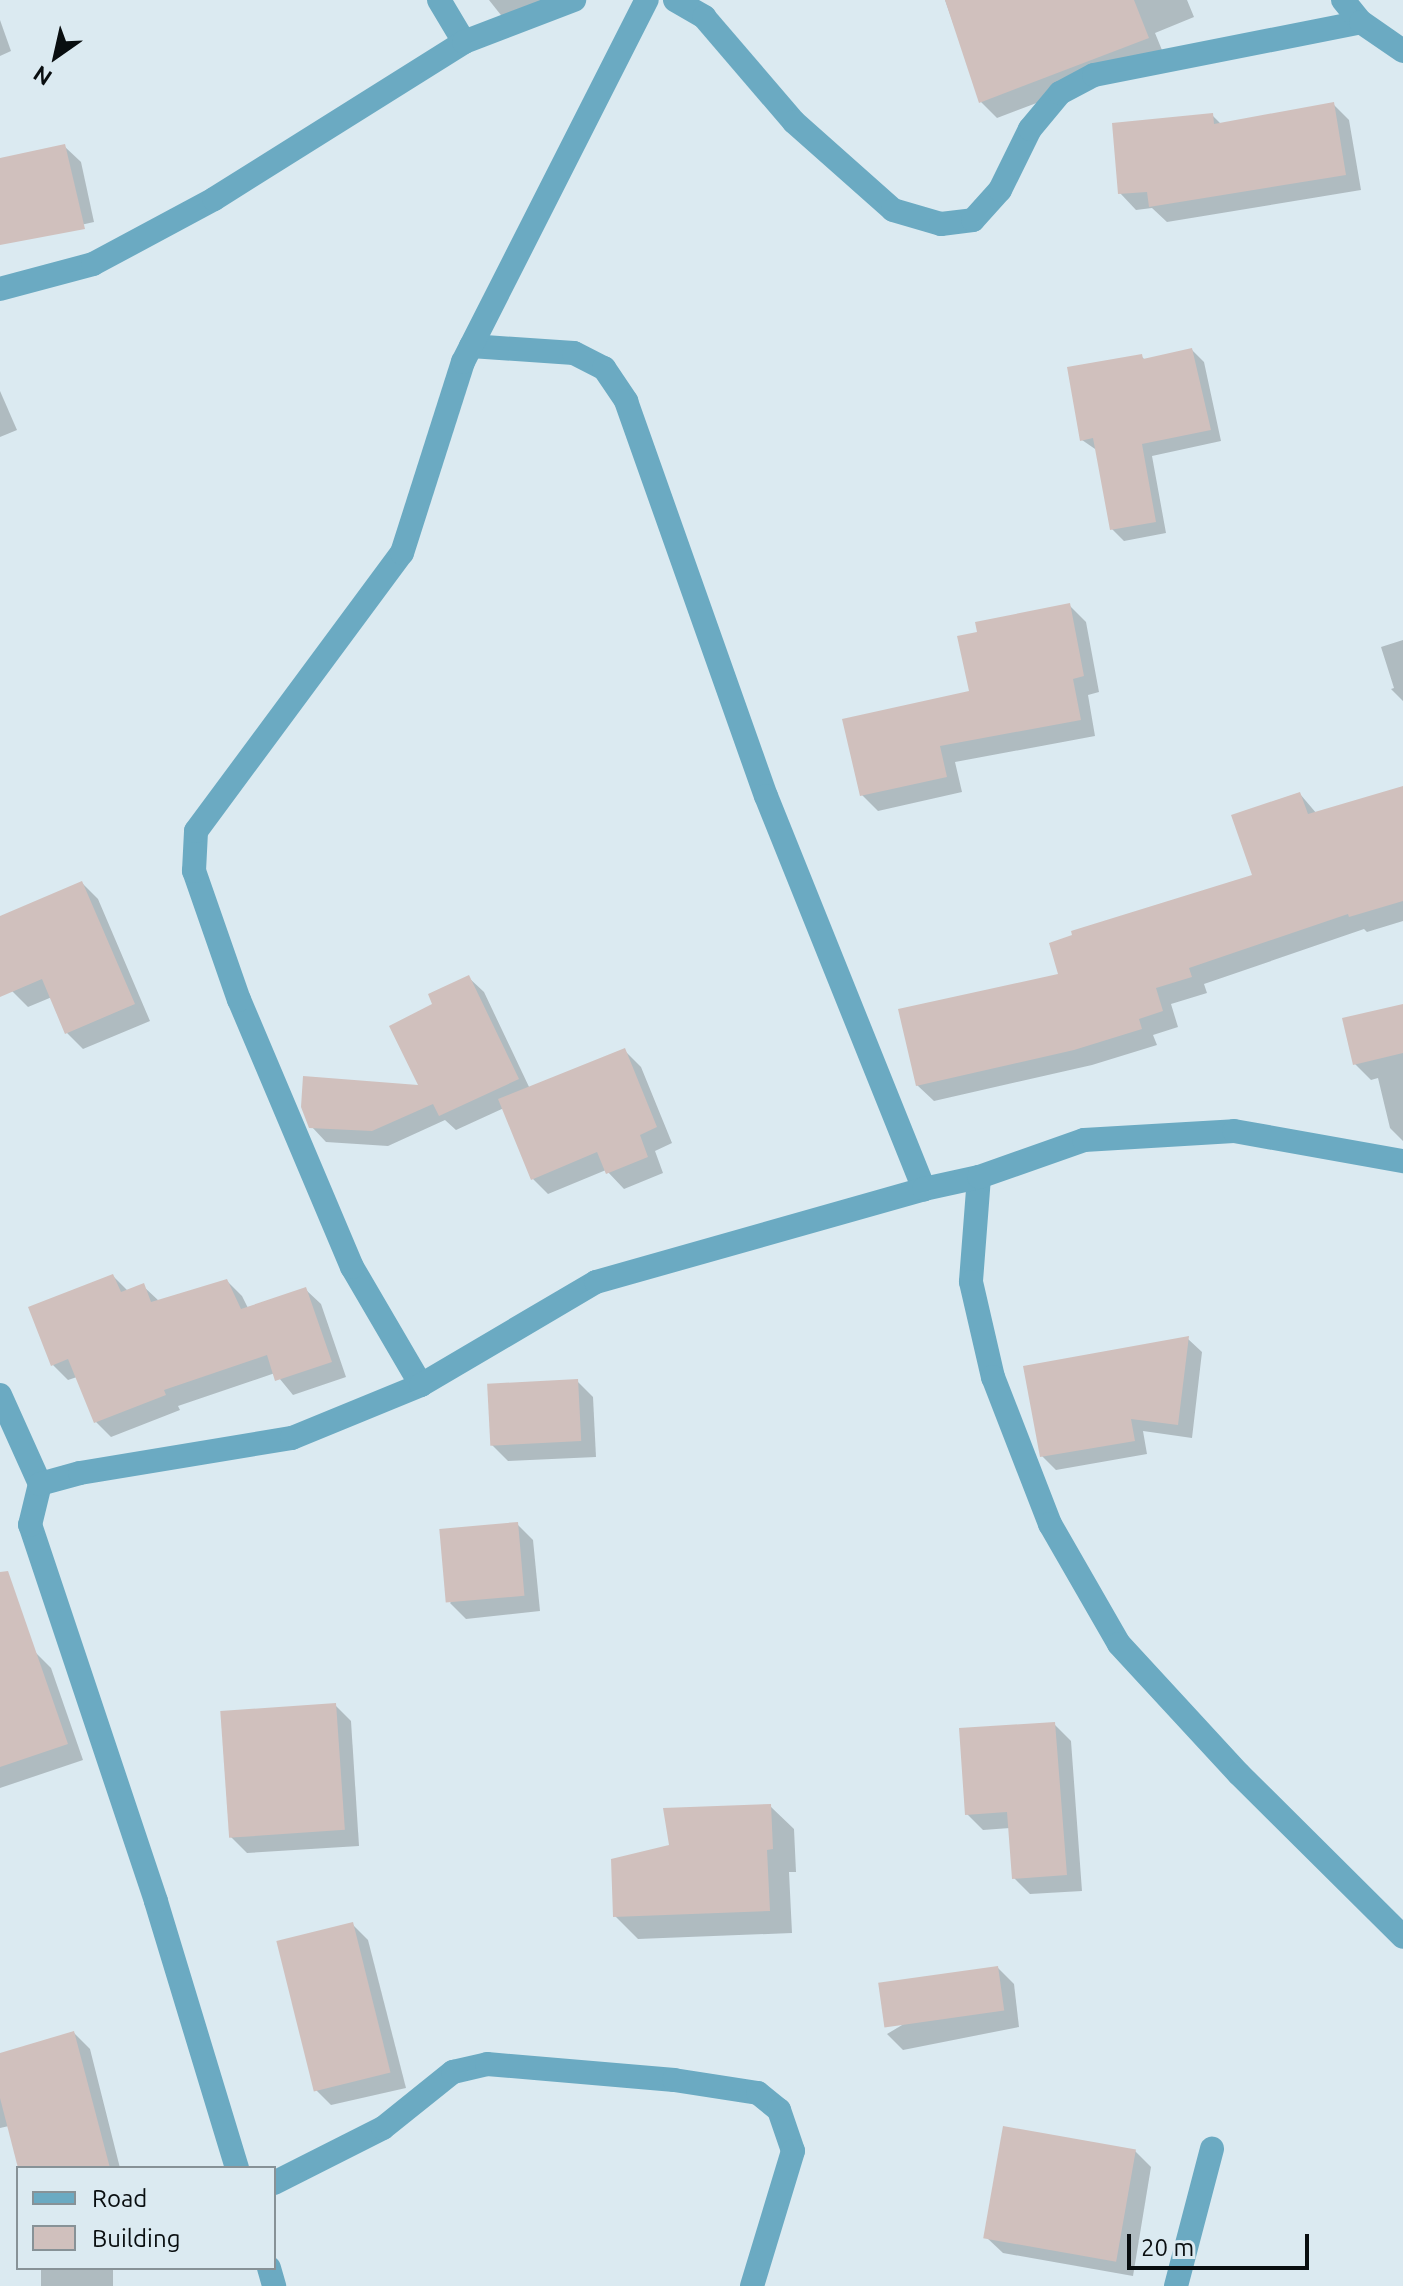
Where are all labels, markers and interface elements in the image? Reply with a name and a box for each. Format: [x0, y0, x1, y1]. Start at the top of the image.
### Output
north arrow [16, 16, 96, 96]
text: N [29, 61, 56, 91]
legend [16, 2166, 276, 2270]
text: Road [92, 2185, 147, 2212]
scale bar [1131, 2218, 1313, 2268]
text: Building [92, 2225, 180, 2252]
text: 20 m [1141, 2234, 1194, 2261]

